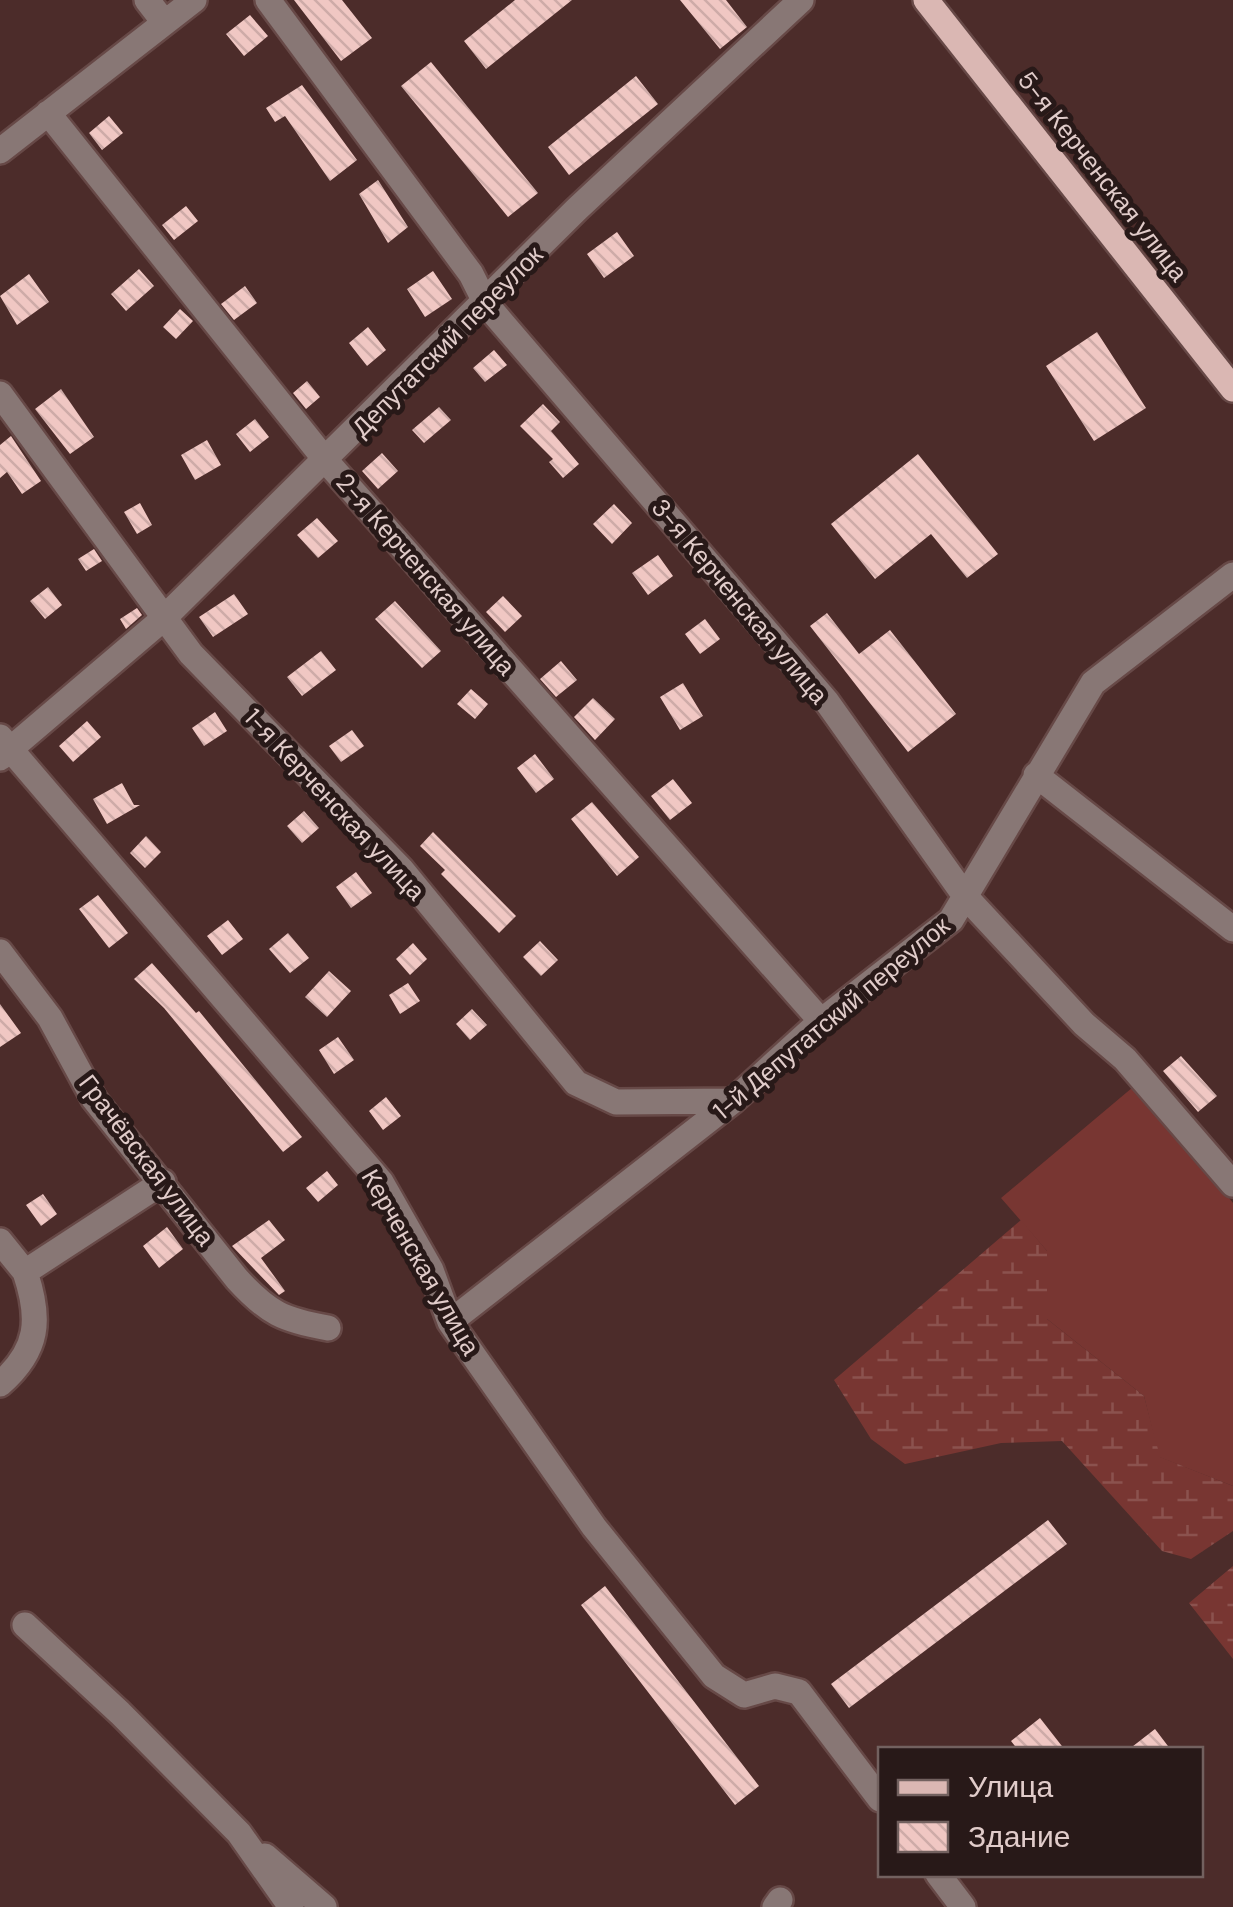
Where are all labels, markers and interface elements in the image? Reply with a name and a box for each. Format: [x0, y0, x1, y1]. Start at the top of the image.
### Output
street label: 5-я Керченская улица [1010, 64, 1195, 288]
street label: Депутатский переулок [345, 238, 551, 444]
street label: 2-я Керченская улица [329, 466, 523, 682]
street label: 3-я Керченская улица [644, 492, 835, 711]
street label: 1-я Керченская улица [237, 701, 432, 907]
street label: 1-й Депутатский переулок [706, 909, 957, 1127]
street label: Грачёвская улица [71, 1068, 222, 1253]
street label: Керченская улица [354, 1163, 487, 1361]
legend [878, 1747, 1203, 1877]
text: Улица [968, 1767, 1053, 1806]
text: Здание [968, 1817, 1070, 1856]

